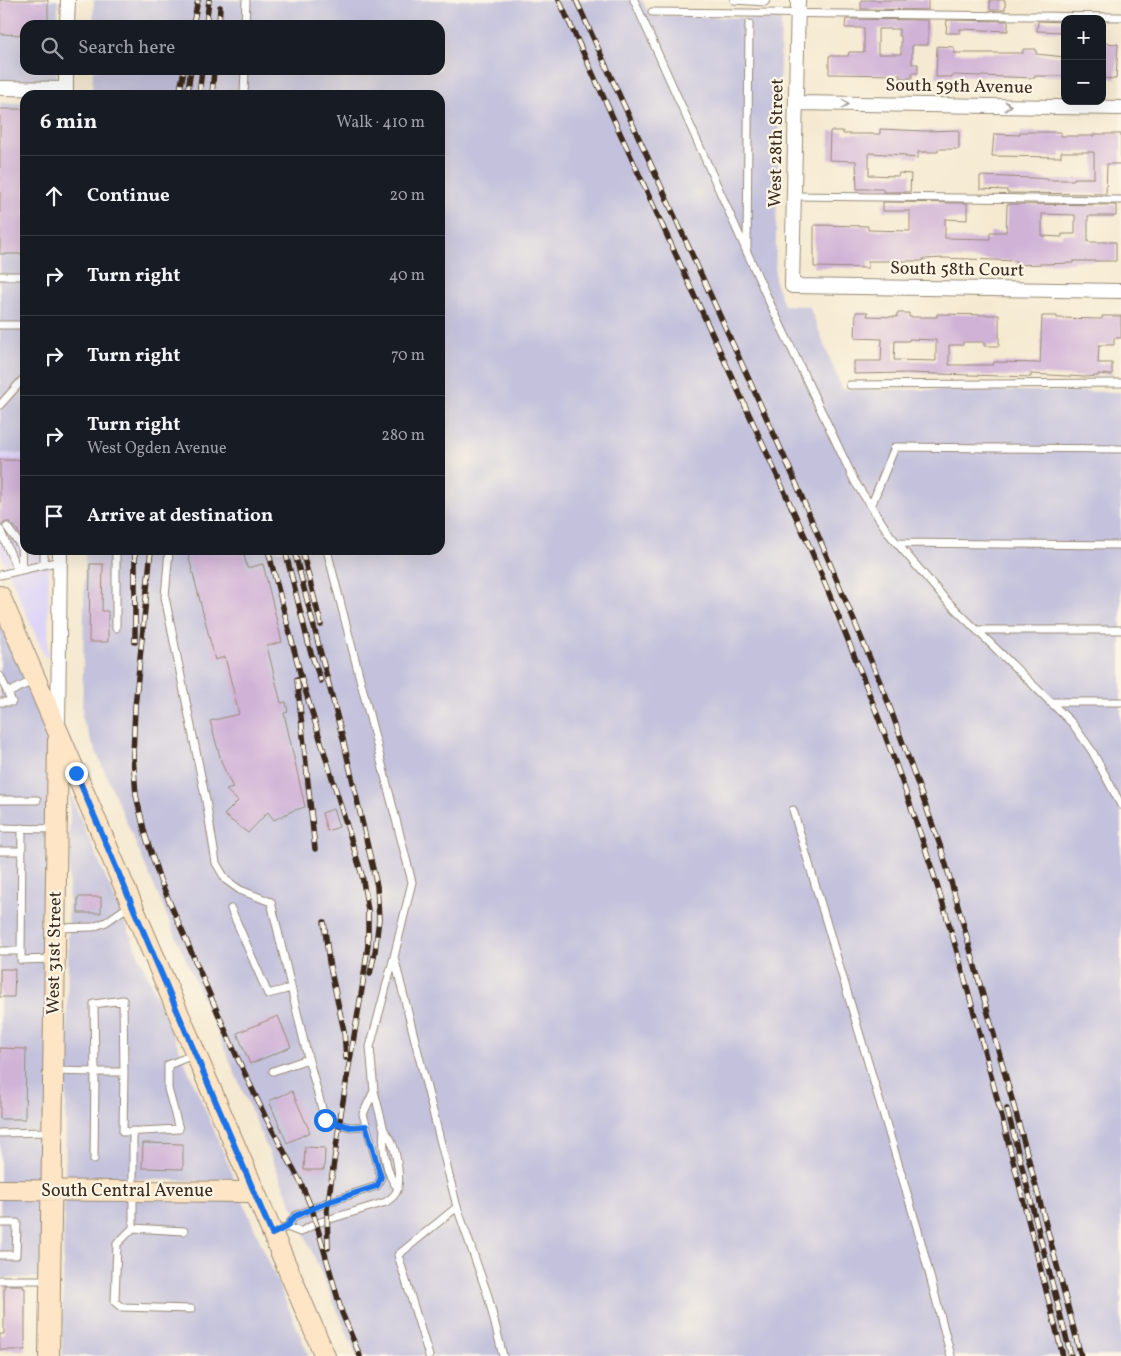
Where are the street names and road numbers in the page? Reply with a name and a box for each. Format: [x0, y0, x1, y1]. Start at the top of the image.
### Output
street label: South 59th Avenue [885, 73, 1033, 101]
street label: West 28th Street [763, 78, 791, 208]
street label: South 58th Court [890, 256, 1024, 284]
street label: West 31st Street [41, 891, 69, 1015]
street label: South Central Avenue [41, 1179, 213, 1204]

